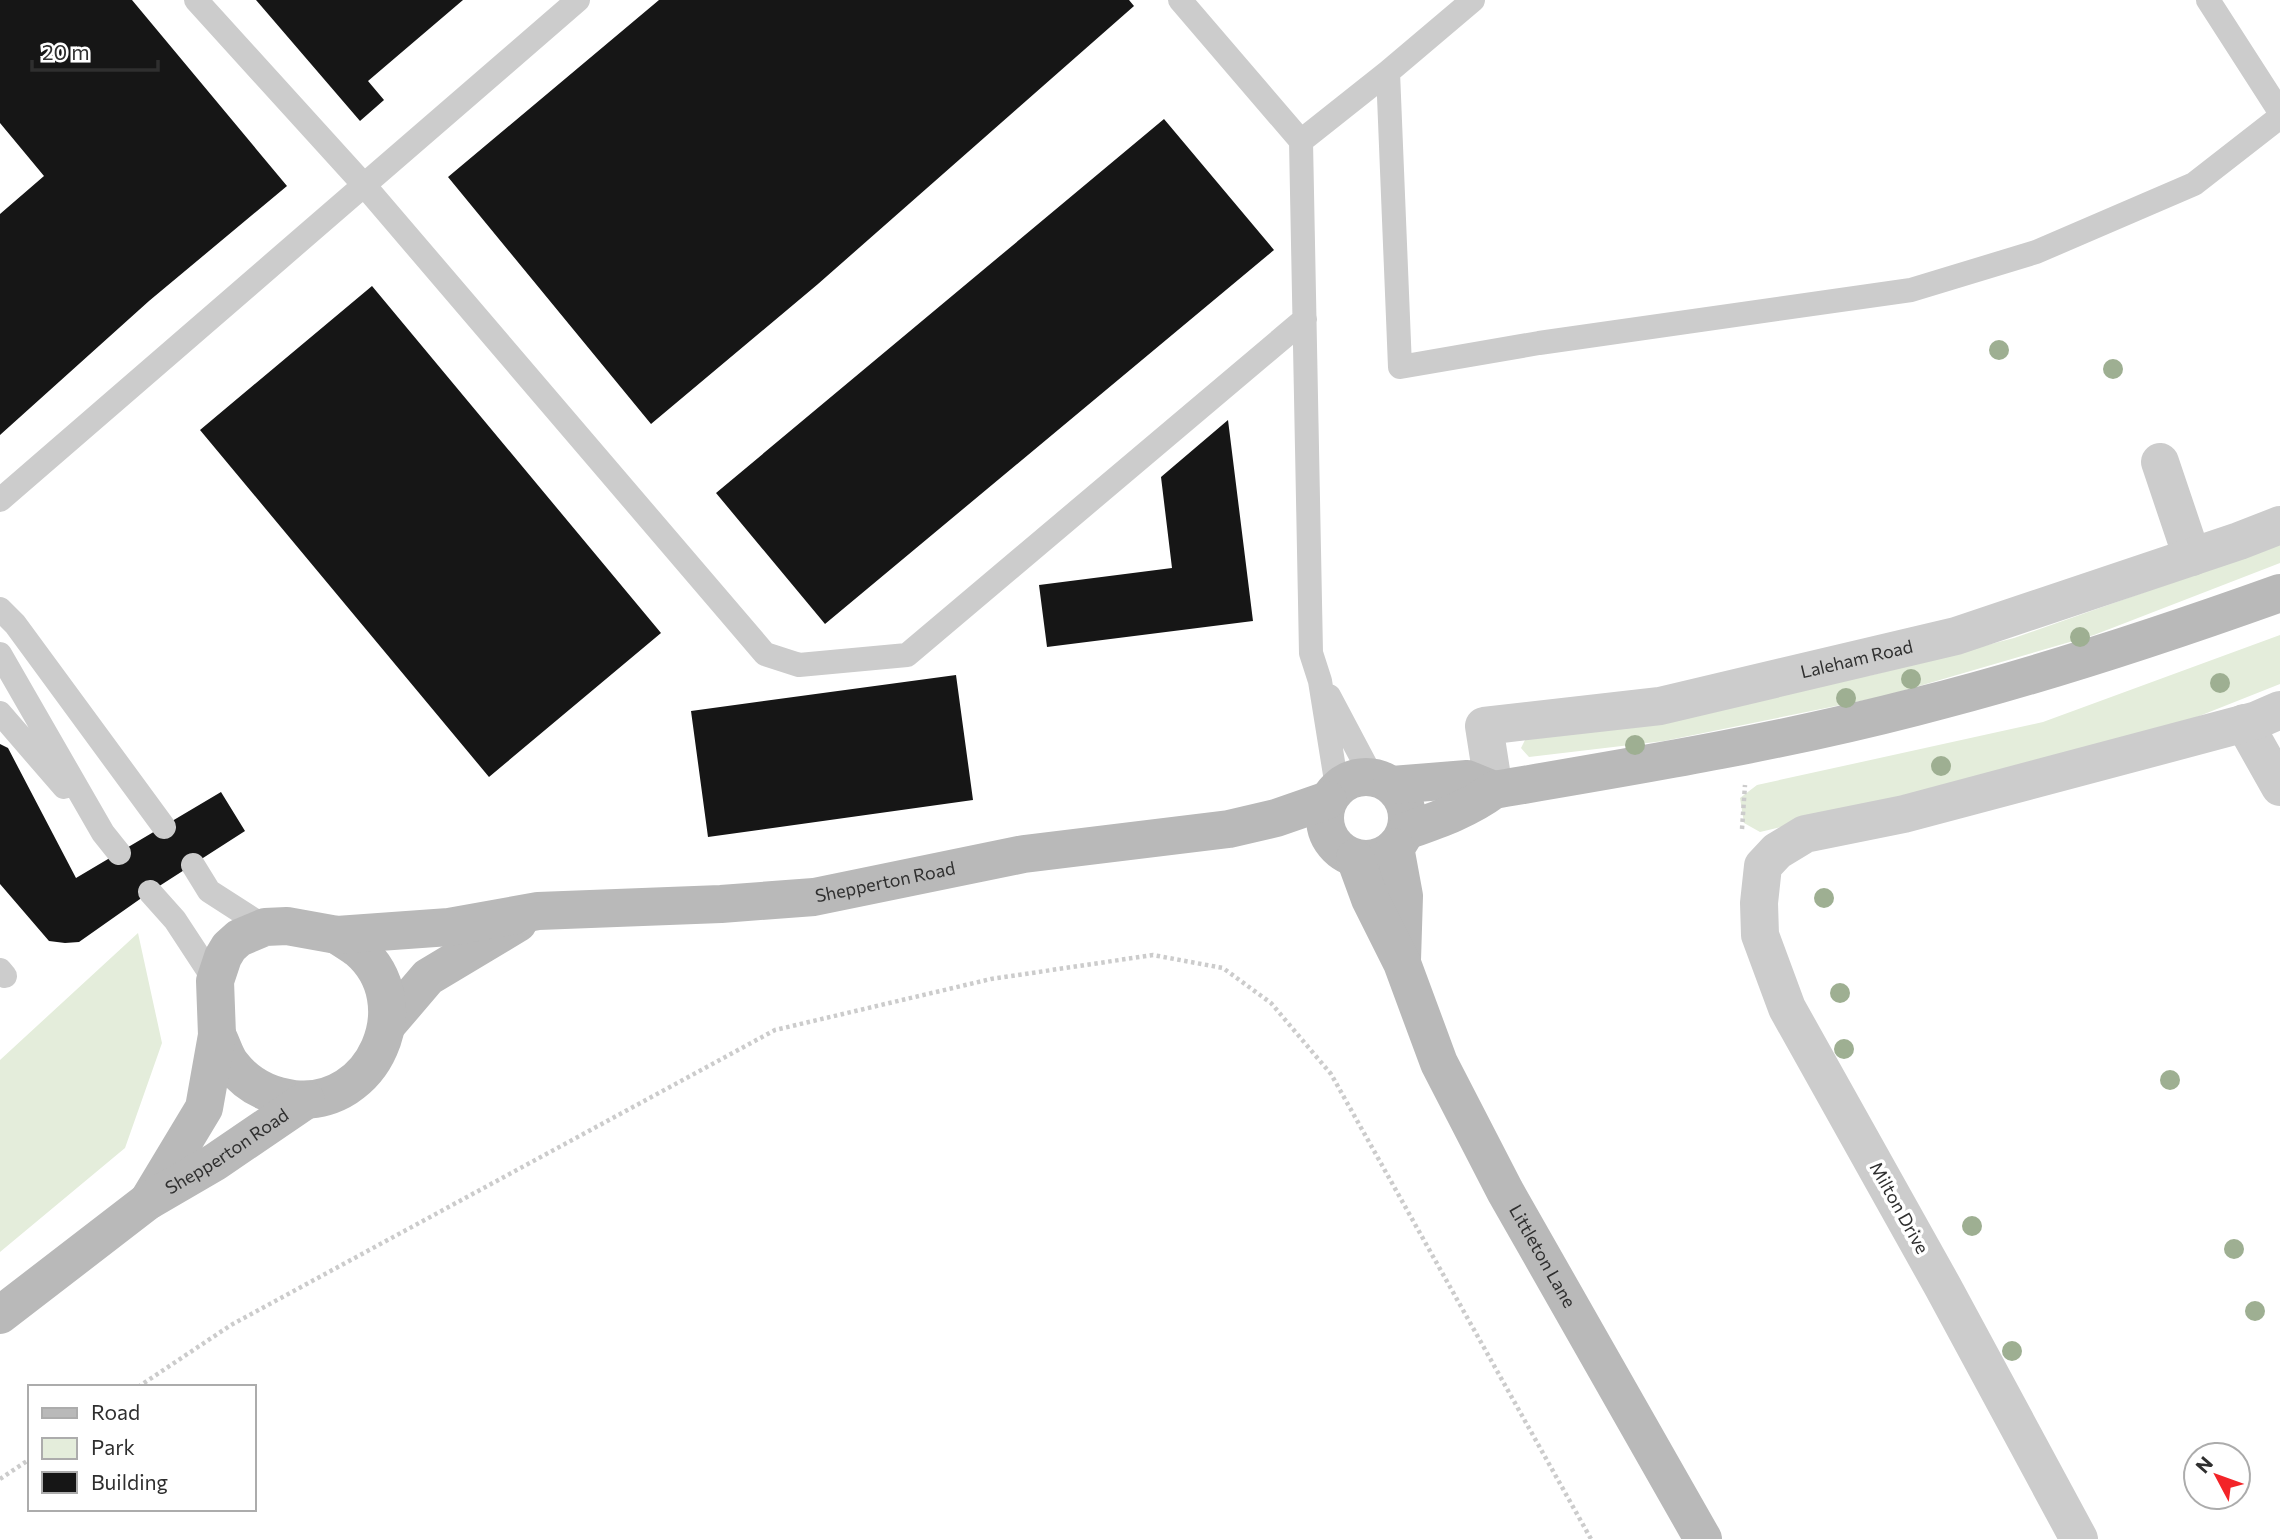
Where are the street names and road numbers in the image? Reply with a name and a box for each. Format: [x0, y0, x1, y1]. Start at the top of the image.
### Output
street label: Laleham Road [1798, 635, 1915, 682]
street label: Shepperton Road [813, 856, 957, 906]
street label: Shepperton Road [161, 1103, 292, 1199]
street label: Milton Drive [1866, 1158, 1934, 1257]
street label: Littleton Lane [1505, 1200, 1581, 1311]

